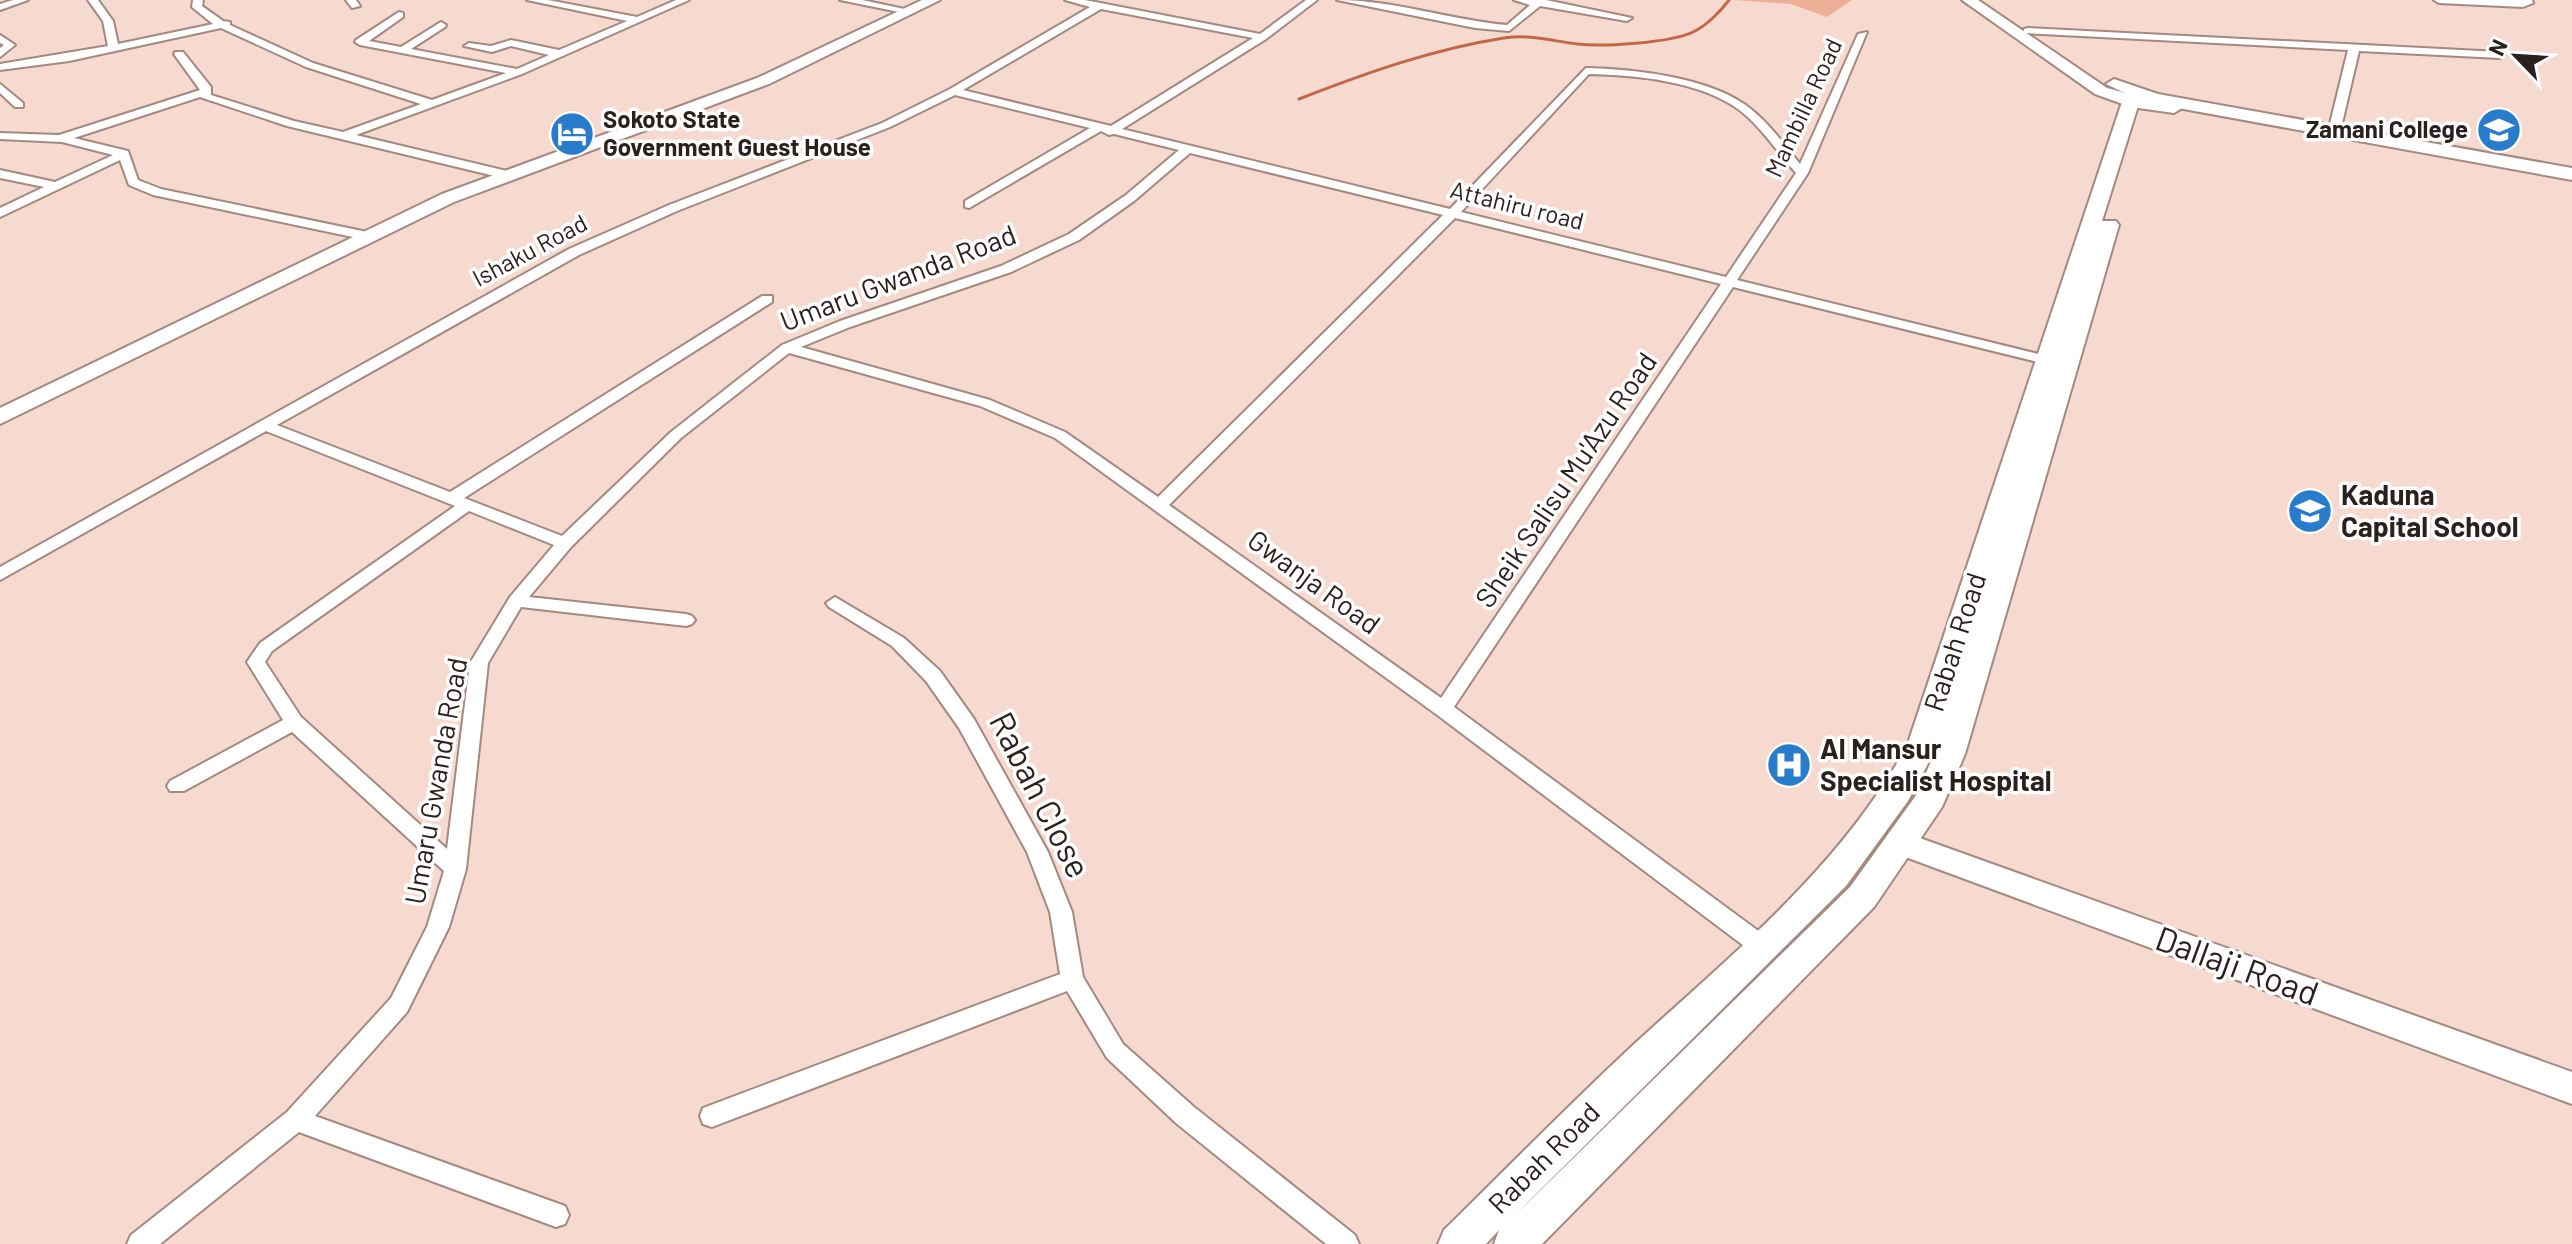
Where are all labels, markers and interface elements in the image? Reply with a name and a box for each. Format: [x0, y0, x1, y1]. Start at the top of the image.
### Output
north arrow [2476, 16, 2556, 96]
street label: Mambilla Road [1758, 33, 1847, 181]
text: N [2482, 35, 2512, 59]
place label: Sokoto State Government Guest House [603, 104, 871, 161]
school or university icon: Zamani College [2475, 106, 2523, 154]
hotel icon: Sokoto State Government Guest House [548, 110, 596, 158]
place label: Zamani College [2306, 114, 2468, 143]
street label: Attahiru road [1448, 174, 1587, 235]
street label: Ishaku Road [467, 207, 592, 292]
street label: Umaru Gwanda Road [775, 216, 1020, 338]
street label: Sheik Salisu Mu'Azu Road [1467, 345, 1663, 613]
place label: Kaduna Capital School [2341, 477, 2519, 543]
school or university icon: Kaduna Capital School [2286, 487, 2334, 535]
street label: Gwanja Road [1242, 522, 1387, 641]
street label: Rabah Road [1916, 568, 1992, 715]
street label: Umaru Gwanda Road [397, 655, 473, 907]
street label: Rabah Close [982, 705, 1101, 884]
place label: Al Mansur Specialist Hospital [1820, 731, 2052, 797]
hospital icon: Al Mansur Specialist Hospital [1765, 741, 1813, 789]
street label: Dallaji Road [2151, 916, 2324, 1013]
street label: Rabah Road [1480, 1094, 1606, 1220]

